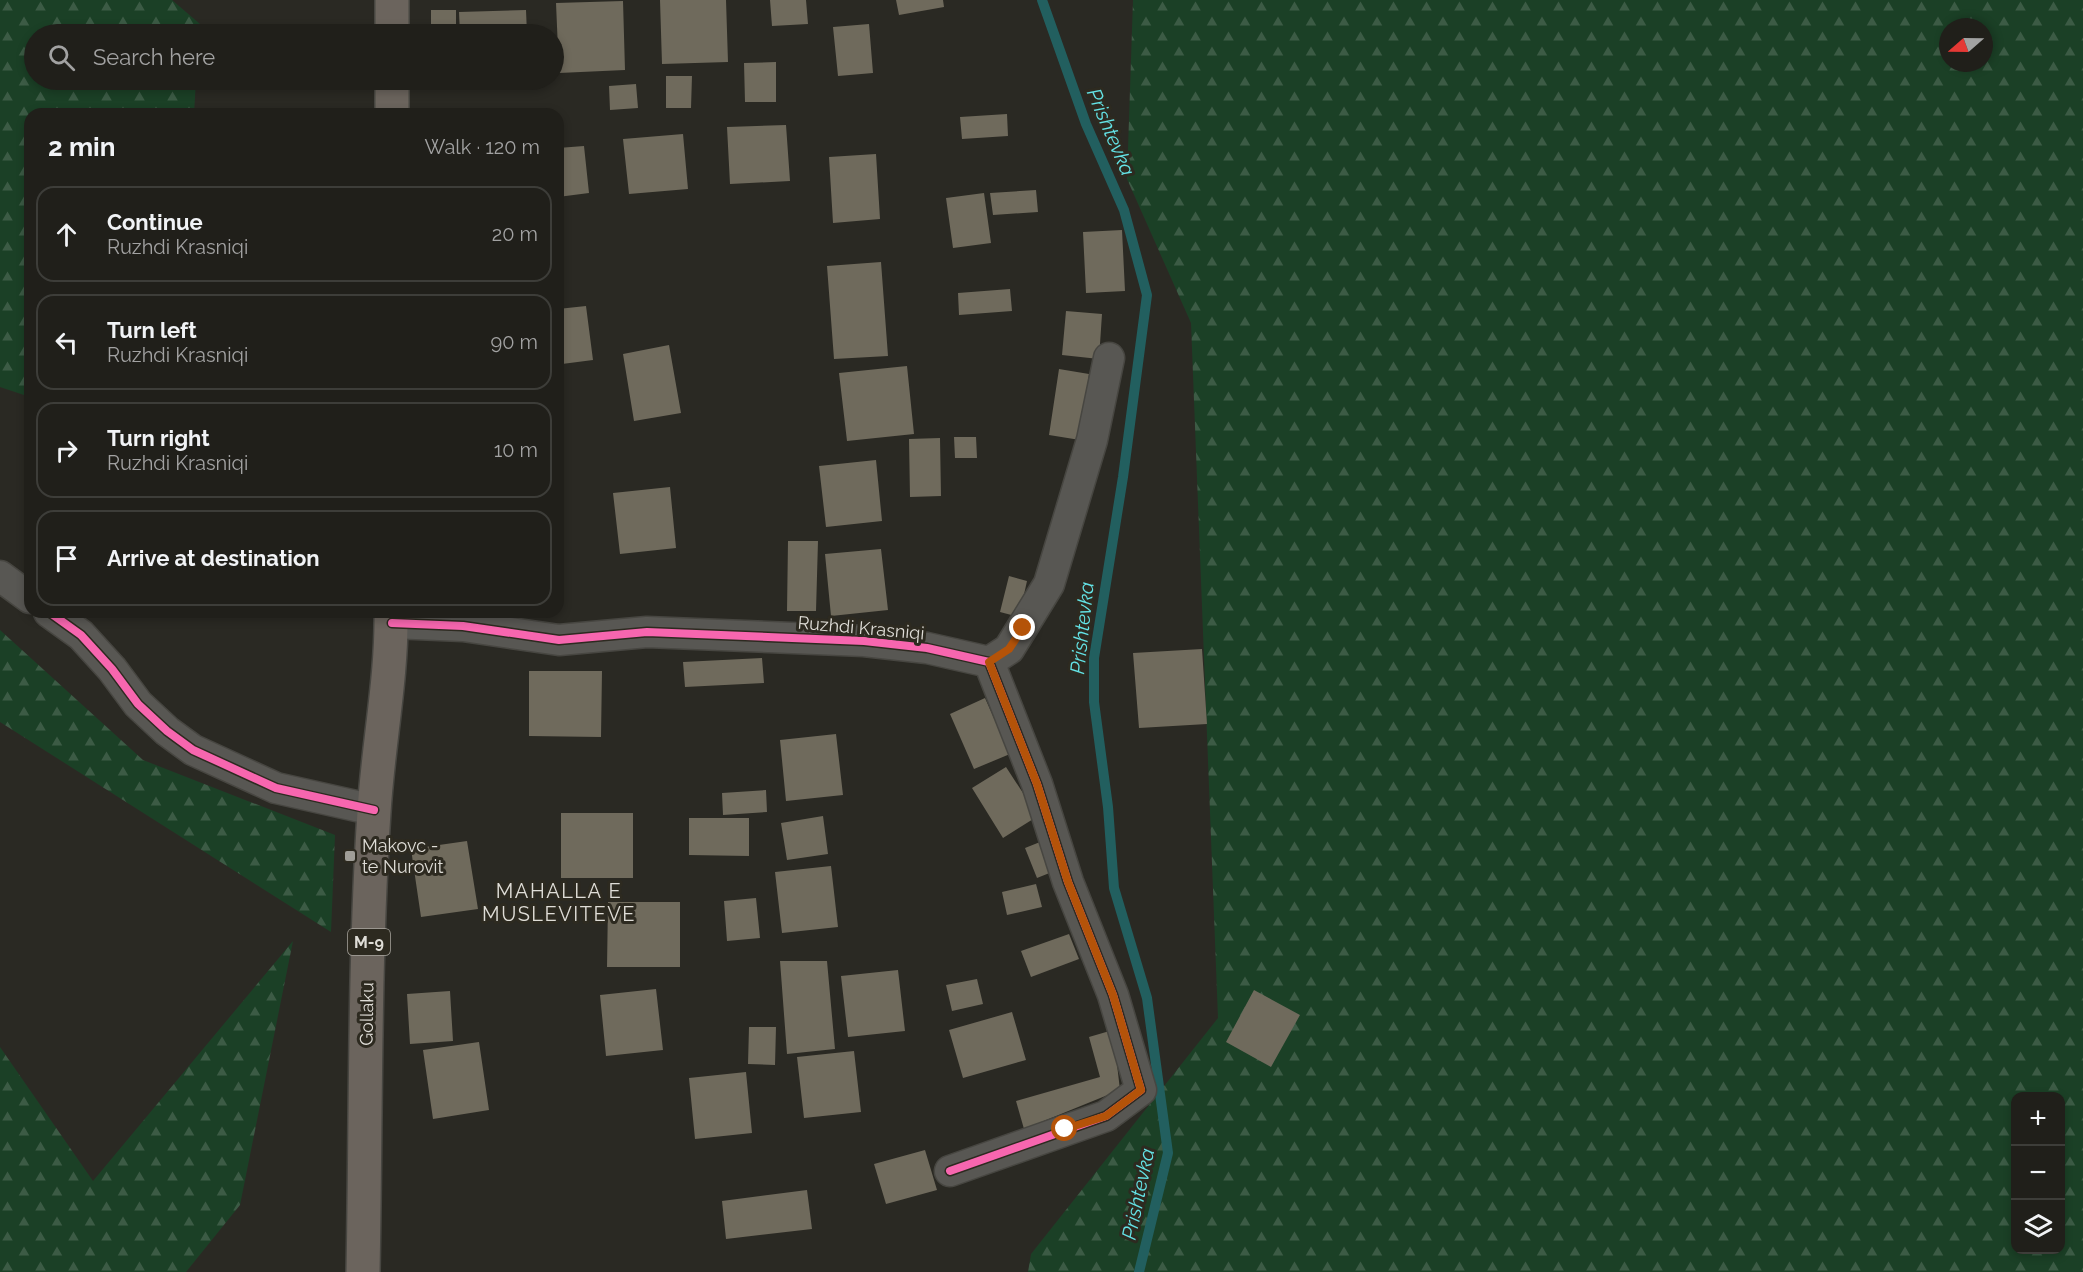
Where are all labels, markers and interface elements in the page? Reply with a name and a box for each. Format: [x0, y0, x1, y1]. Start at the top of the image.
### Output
north arrow [1939, 18, 1993, 72]
search box [24, 24, 564, 90]
icon: search [45, 41, 78, 74]
text: Search here [93, 44, 215, 70]
water label: Prishtevka [1082, 85, 1140, 179]
text: 2 min [48, 132, 115, 162]
text: Walk · 120 m [425, 135, 540, 159]
text: Continue [107, 209, 203, 235]
icon: ahead [50, 218, 83, 251]
text: 20 m [492, 222, 538, 246]
text: Ruzhdi Krasniqi [107, 235, 248, 259]
text: Turn left [107, 317, 197, 343]
icon: left [50, 326, 83, 359]
text: 90 m [491, 330, 538, 354]
text: Ruzhdi Krasniqi [107, 343, 248, 367]
text: Turn right [107, 425, 210, 451]
icon: right [50, 434, 83, 467]
text: 10 m [494, 438, 538, 462]
text: Ruzhdi Krasniqi [107, 451, 248, 475]
icon: arrive [50, 542, 83, 575]
text: Arrive at destination [107, 545, 320, 571]
water label: Prishtevka [1065, 581, 1099, 675]
street label: Ruzhdi Krasniqi [797, 611, 925, 644]
route end [1009, 614, 1035, 640]
place label: Makovc - te Nurovit [362, 835, 444, 877]
marker: Makovc - te Nurovit [343, 849, 357, 863]
district label: MAHALLA E MUSLEVITEVE [482, 879, 636, 926]
road number: M-9 [348, 929, 390, 955]
street label: Gollaku [355, 982, 378, 1046]
map controls [2011, 1092, 2065, 1254]
button: + [2011, 1092, 2065, 1146]
route start [1051, 1115, 1077, 1141]
water label: Prishtevka [1117, 1146, 1159, 1242]
button: − [2011, 1146, 2065, 1200]
button: layers [2011, 1200, 2065, 1254]

